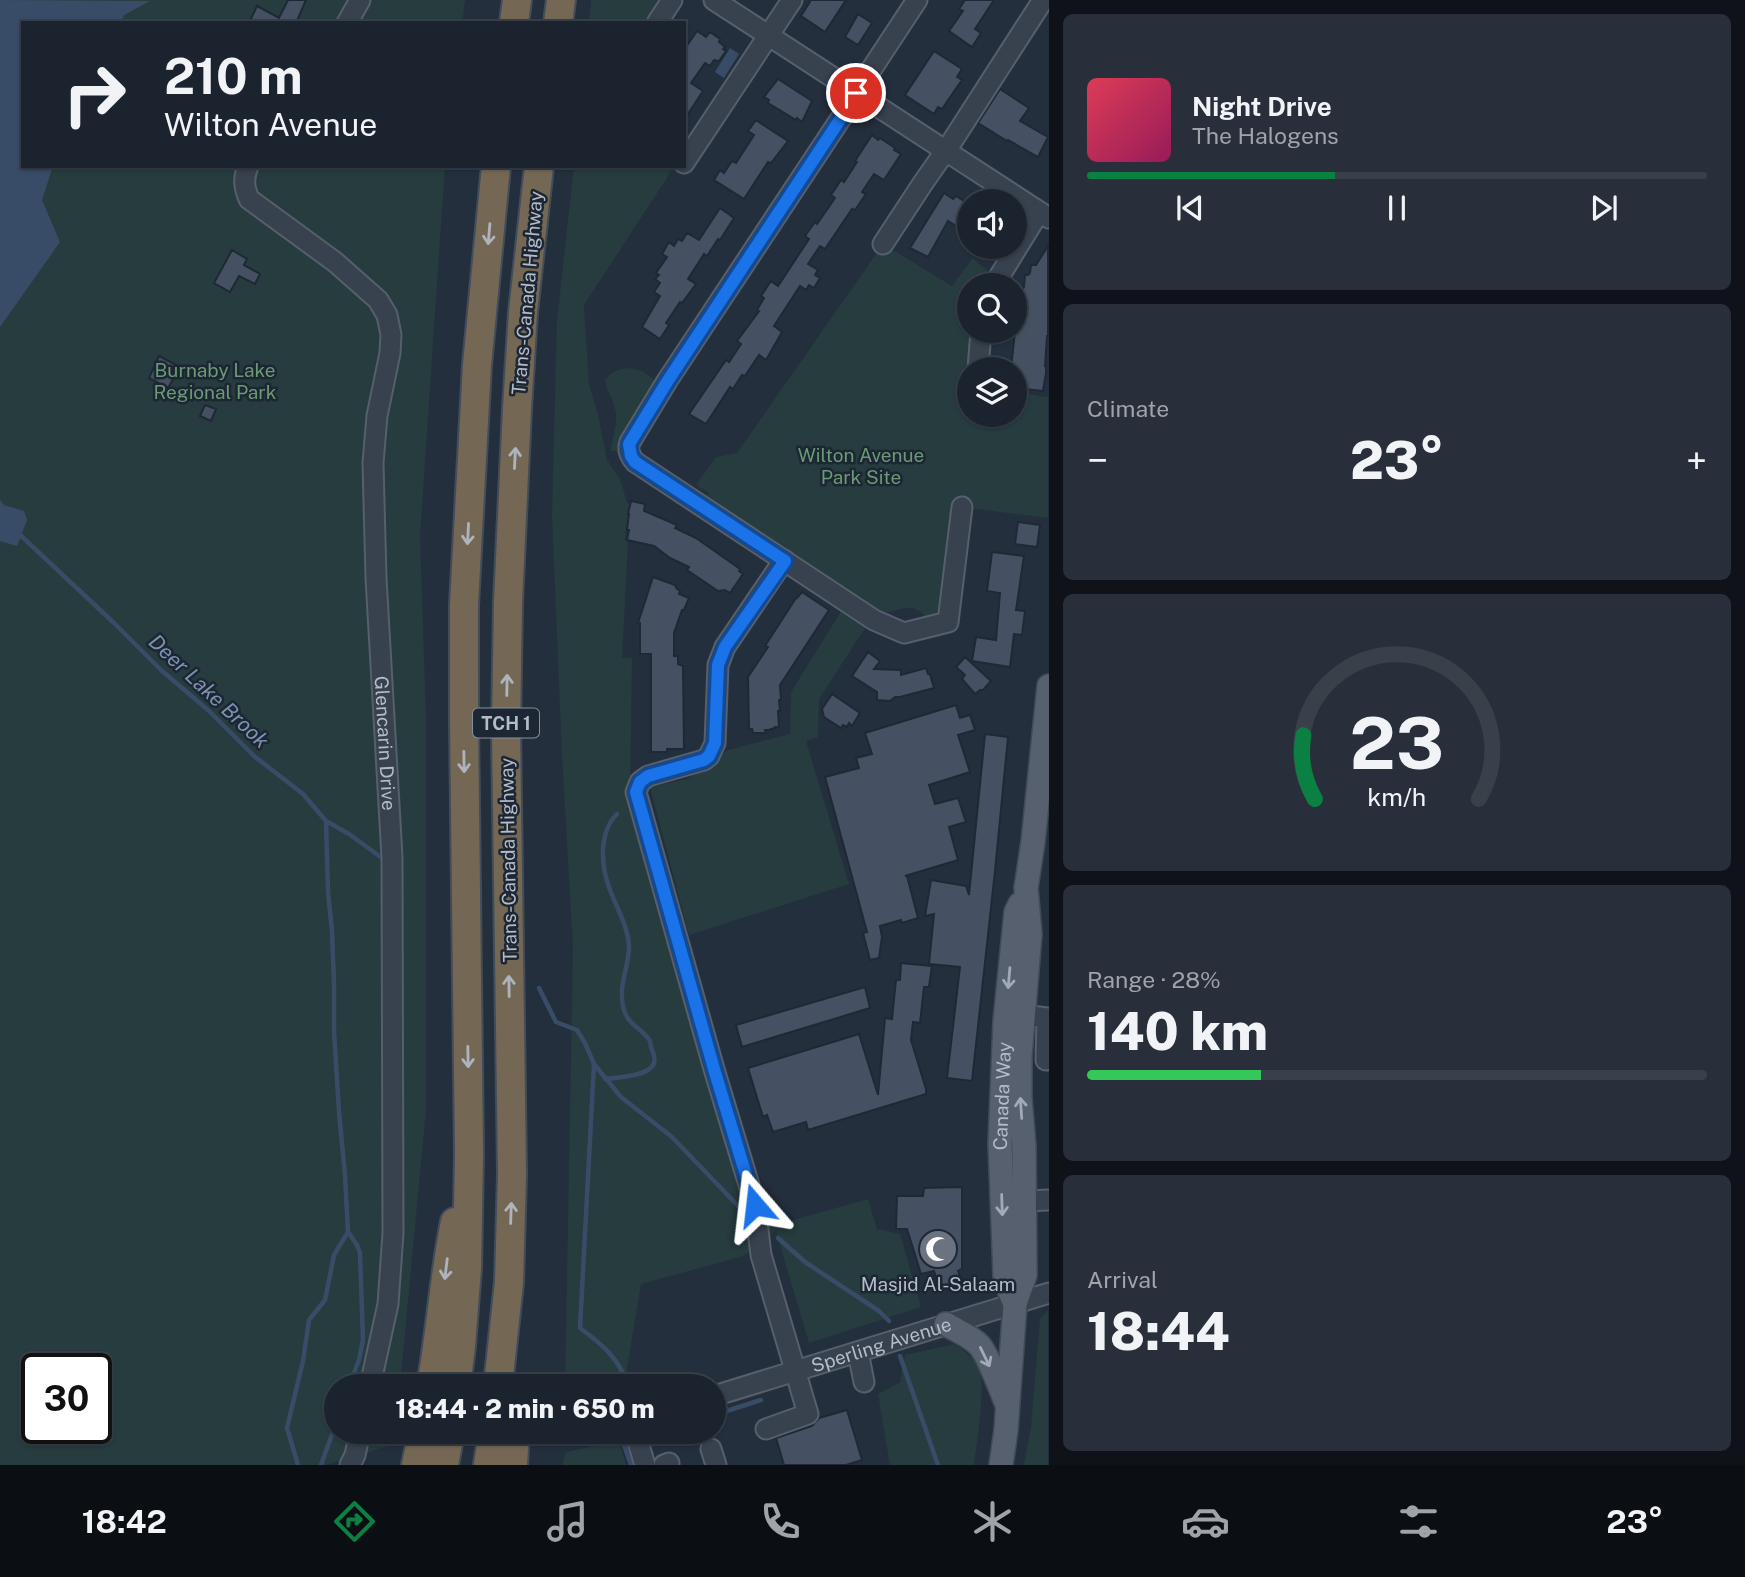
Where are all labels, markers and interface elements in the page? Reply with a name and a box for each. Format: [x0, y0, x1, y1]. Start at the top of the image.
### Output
text: 210 m [164, 47, 303, 105]
icon: right [49, 49, 140, 140]
pin [826, 63, 886, 123]
icon: arrive [837, 74, 875, 112]
text: Night Drive [1192, 91, 1332, 122]
text: Wilton Avenue [164, 106, 377, 143]
text: The Halogens [1192, 122, 1339, 149]
map controls [957, 189, 1027, 427]
button: sound [957, 189, 1027, 259]
icon: previous [1171, 189, 1209, 227]
icon: pause [1378, 189, 1416, 227]
icon: next [1585, 189, 1623, 227]
street label: Trans-Canada Highway [507, 190, 547, 396]
one-way arrow [482, 222, 495, 245]
button: search [957, 273, 1027, 343]
button: layers [957, 357, 1027, 427]
park label: Burnaby Lake Regional Park [154, 359, 277, 403]
text: Climate [1087, 395, 1169, 422]
text: 23° [1350, 430, 1444, 491]
text: − [1087, 438, 1108, 483]
text: + [1686, 438, 1707, 483]
park label: Wilton Avenue Park Site [798, 444, 924, 488]
one-way arrow [508, 446, 521, 469]
one-way arrow [461, 523, 474, 546]
water label: Deer Lake Brook [144, 629, 275, 753]
one-way arrow [500, 674, 514, 697]
street label: Glencarin Drive [371, 675, 400, 811]
text: 23 [1350, 700, 1444, 785]
road number: TCH 1 [473, 708, 539, 738]
one-way arrow [457, 750, 471, 773]
street label: Trans-Canada Highway [495, 758, 521, 962]
text: km/h [1368, 781, 1426, 811]
one-way arrow [1002, 966, 1015, 989]
text: Range · 28% [1087, 966, 1221, 993]
one-way arrow [503, 975, 516, 998]
text: 140 km [1087, 1001, 1268, 1062]
street label: Canada Way [989, 1041, 1015, 1151]
one-way arrow [461, 1045, 475, 1068]
one-way arrow [1014, 1097, 1027, 1120]
position arrow [718, 1168, 792, 1242]
one-way arrow [996, 1194, 1009, 1217]
one-way arrow [504, 1202, 518, 1225]
mosque icon: Masjid Al-Salaam [917, 1228, 959, 1270]
one-way arrow [440, 1257, 453, 1280]
text: Arrival [1087, 1266, 1158, 1293]
place label: Masjid Al-Salaam [861, 1273, 1015, 1295]
text: 18:44 [1087, 1301, 1230, 1362]
street label: Sperling Avenue [809, 1313, 954, 1376]
one-way arrow [979, 1346, 993, 1367]
speed limit sign: 30 [21, 1353, 112, 1444]
text: 18:44 · 2 min · 650 m [395, 1393, 655, 1424]
icon: directions [330, 1497, 379, 1546]
icon: music [543, 1497, 592, 1546]
icon: phone [756, 1497, 805, 1546]
icon: climate [968, 1497, 1017, 1546]
icon: car [1181, 1497, 1230, 1546]
icon: filters [1394, 1497, 1443, 1546]
text: 18:42 [82, 1503, 167, 1540]
text: 23° [1606, 1503, 1663, 1540]

